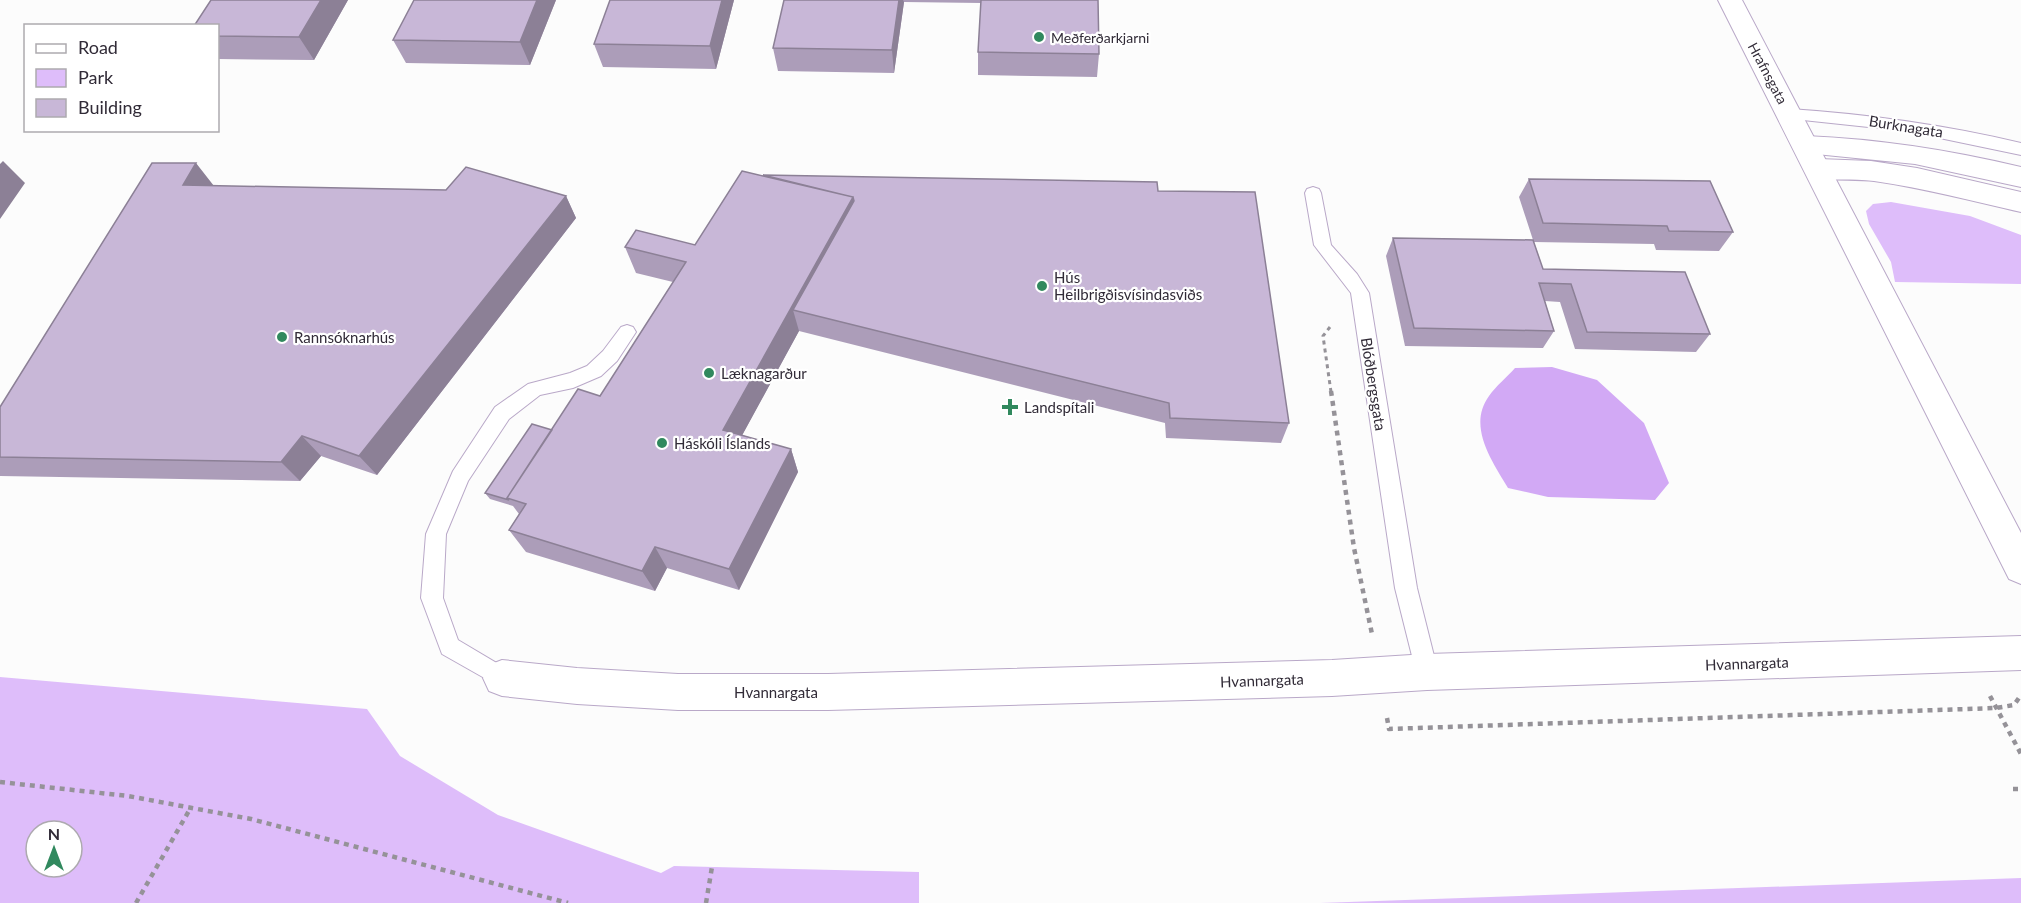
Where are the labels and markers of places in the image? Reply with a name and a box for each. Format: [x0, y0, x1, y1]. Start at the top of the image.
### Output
place label: Meðferðarkjarni [1051, 29, 1149, 46]
marker: Meðferðarkjarni [1032, 30, 1046, 44]
place label: Hús Heilbrigðisvísindasviðs [1054, 268, 1202, 303]
marker: Hús Heilbrigðisvísindasviðs [1035, 279, 1049, 293]
place label: Rannsóknarhús [294, 328, 395, 346]
marker: Rannsóknarhús [275, 330, 289, 344]
place label: Læknagarður [721, 364, 807, 382]
marker: Læknagarður [702, 366, 716, 380]
marker: Landspítali [1001, 398, 1019, 416]
place label: Landspítali [1024, 398, 1094, 416]
place label: Háskóli Íslands [674, 434, 771, 452]
marker: Háskóli Íslands [655, 436, 669, 450]

